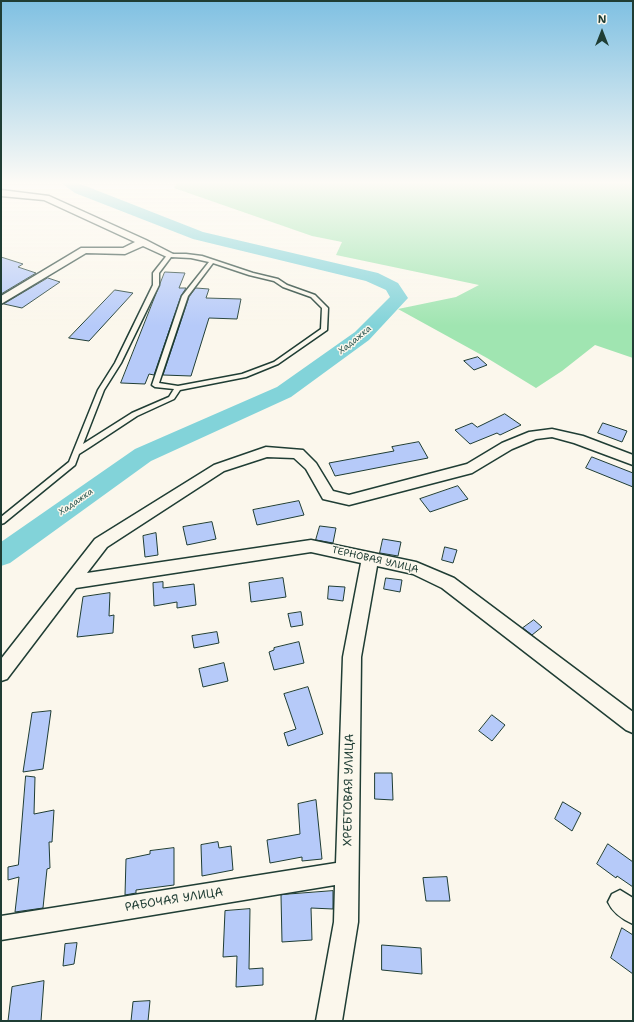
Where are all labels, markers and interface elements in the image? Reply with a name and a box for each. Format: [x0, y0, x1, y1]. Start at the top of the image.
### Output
north arrow [582, 12, 622, 52]
text: N [598, 12, 606, 27]
water label: Хадажка [336, 323, 374, 357]
water label: Хадажка [57, 486, 95, 518]
street label: ТЕРНОВАЯ УЛИЦА [330, 544, 420, 576]
street label: ХРЕБТОВАЯ УЛИЦА [341, 734, 357, 846]
street label: РАБОЧАЯ УЛИЦА [124, 885, 224, 915]

